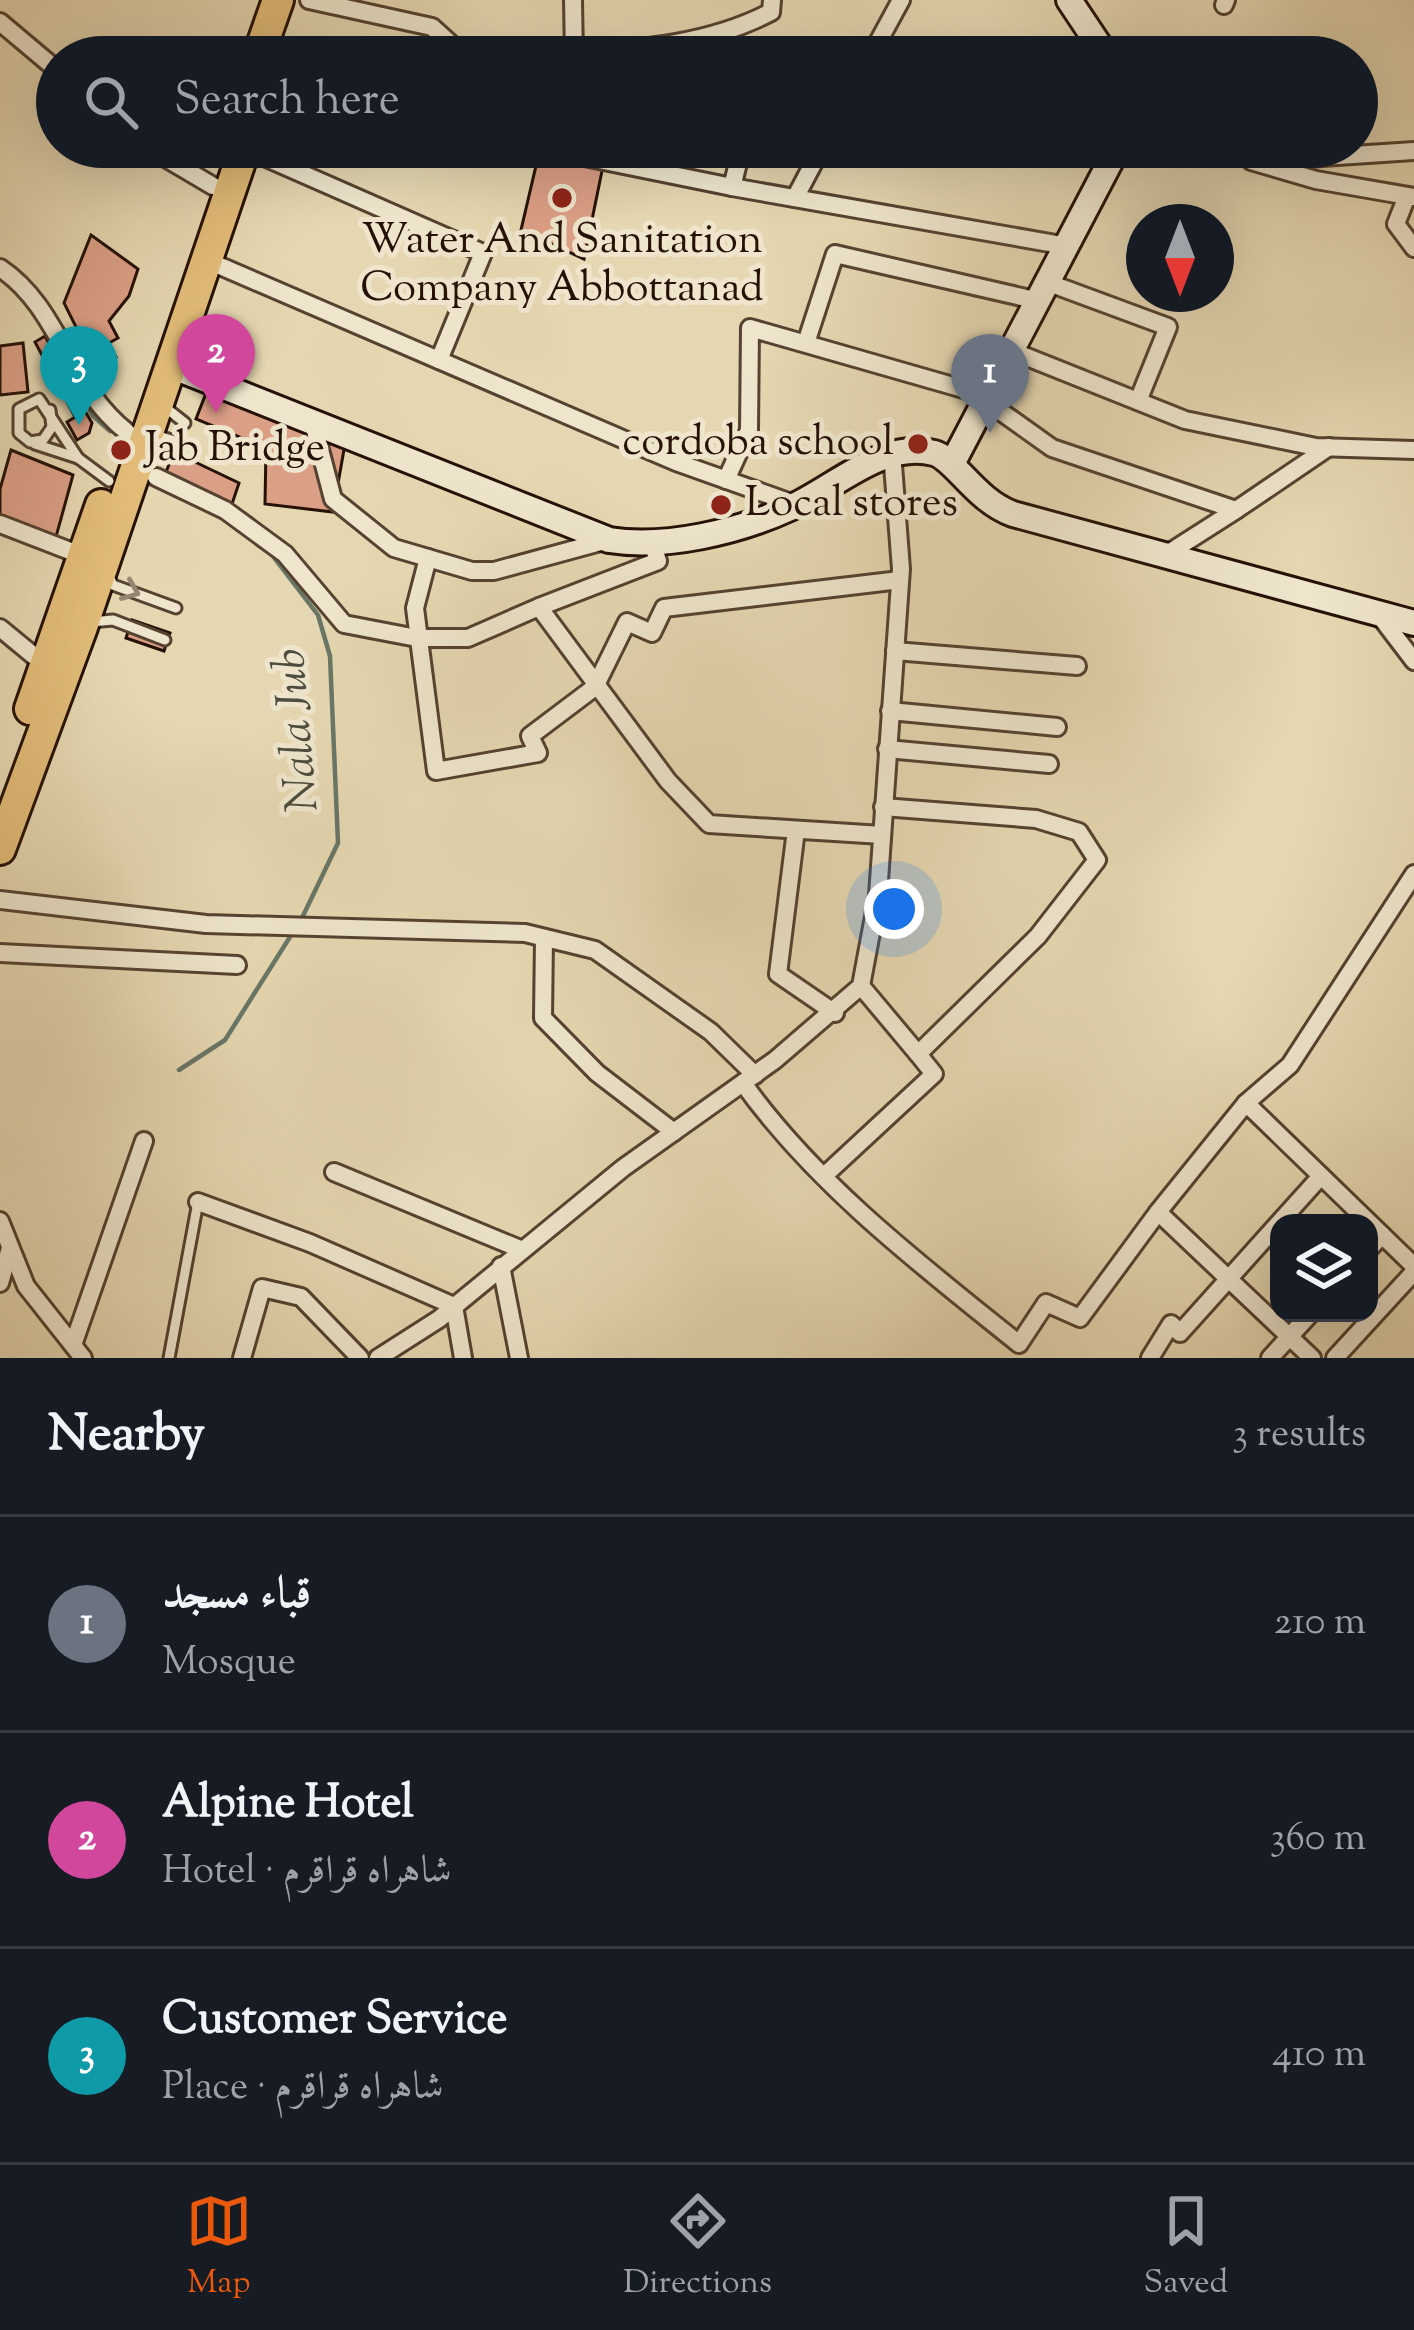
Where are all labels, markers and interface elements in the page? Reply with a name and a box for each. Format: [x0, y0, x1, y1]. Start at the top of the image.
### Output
search box [36, 36, 1378, 168]
icon: search [78, 69, 144, 135]
text: Search here [174, 70, 400, 135]
marker: Water And Sanitation Company Abbottanad [549, 185, 575, 211]
north arrow [1126, 204, 1234, 312]
place label: Water And Sanitation Company Abbottanad [360, 212, 764, 320]
pin: 2 [177, 314, 255, 413]
pin: 3 [40, 326, 118, 425]
pin: 1 [951, 334, 1029, 433]
place label: cordoba school [622, 414, 894, 474]
place label: Jab Bridge [143, 420, 325, 480]
marker: cordoba school [905, 431, 931, 457]
marker: Jab Bridge [108, 437, 134, 463]
place label: Local stores [745, 475, 958, 535]
marker: Local stores [708, 492, 734, 518]
one-way arrow [120, 577, 141, 601]
water label: Nala Jub [259, 646, 339, 814]
your location [864, 879, 924, 939]
map controls [1270, 1214, 1378, 1322]
button: layers [1270, 1214, 1378, 1322]
text: Nearby [48, 1400, 205, 1473]
text: 3 results [1232, 1408, 1366, 1464]
text: قباء مسجد [162, 1564, 312, 1629]
text: 1 [80, 1596, 94, 1652]
text: 210 m [1274, 1596, 1366, 1652]
text: Mosque [162, 1636, 296, 1692]
text: Alpine Hotel [162, 1773, 414, 1838]
text: 2 [78, 1812, 96, 1868]
text: 360 m [1270, 1812, 1366, 1868]
text: Hotel · شاہراہ قراقرم [162, 1845, 452, 1901]
text: Customer Service [162, 1989, 508, 2054]
text: 3 [79, 2028, 95, 2084]
text: 410 m [1272, 2028, 1366, 2084]
text: Place · شاہراہ قراقرم [162, 2061, 444, 2117]
tab: Map [186, 2188, 252, 2308]
tab: Directions [623, 2188, 772, 2308]
tab: Saved [1144, 2188, 1228, 2308]

